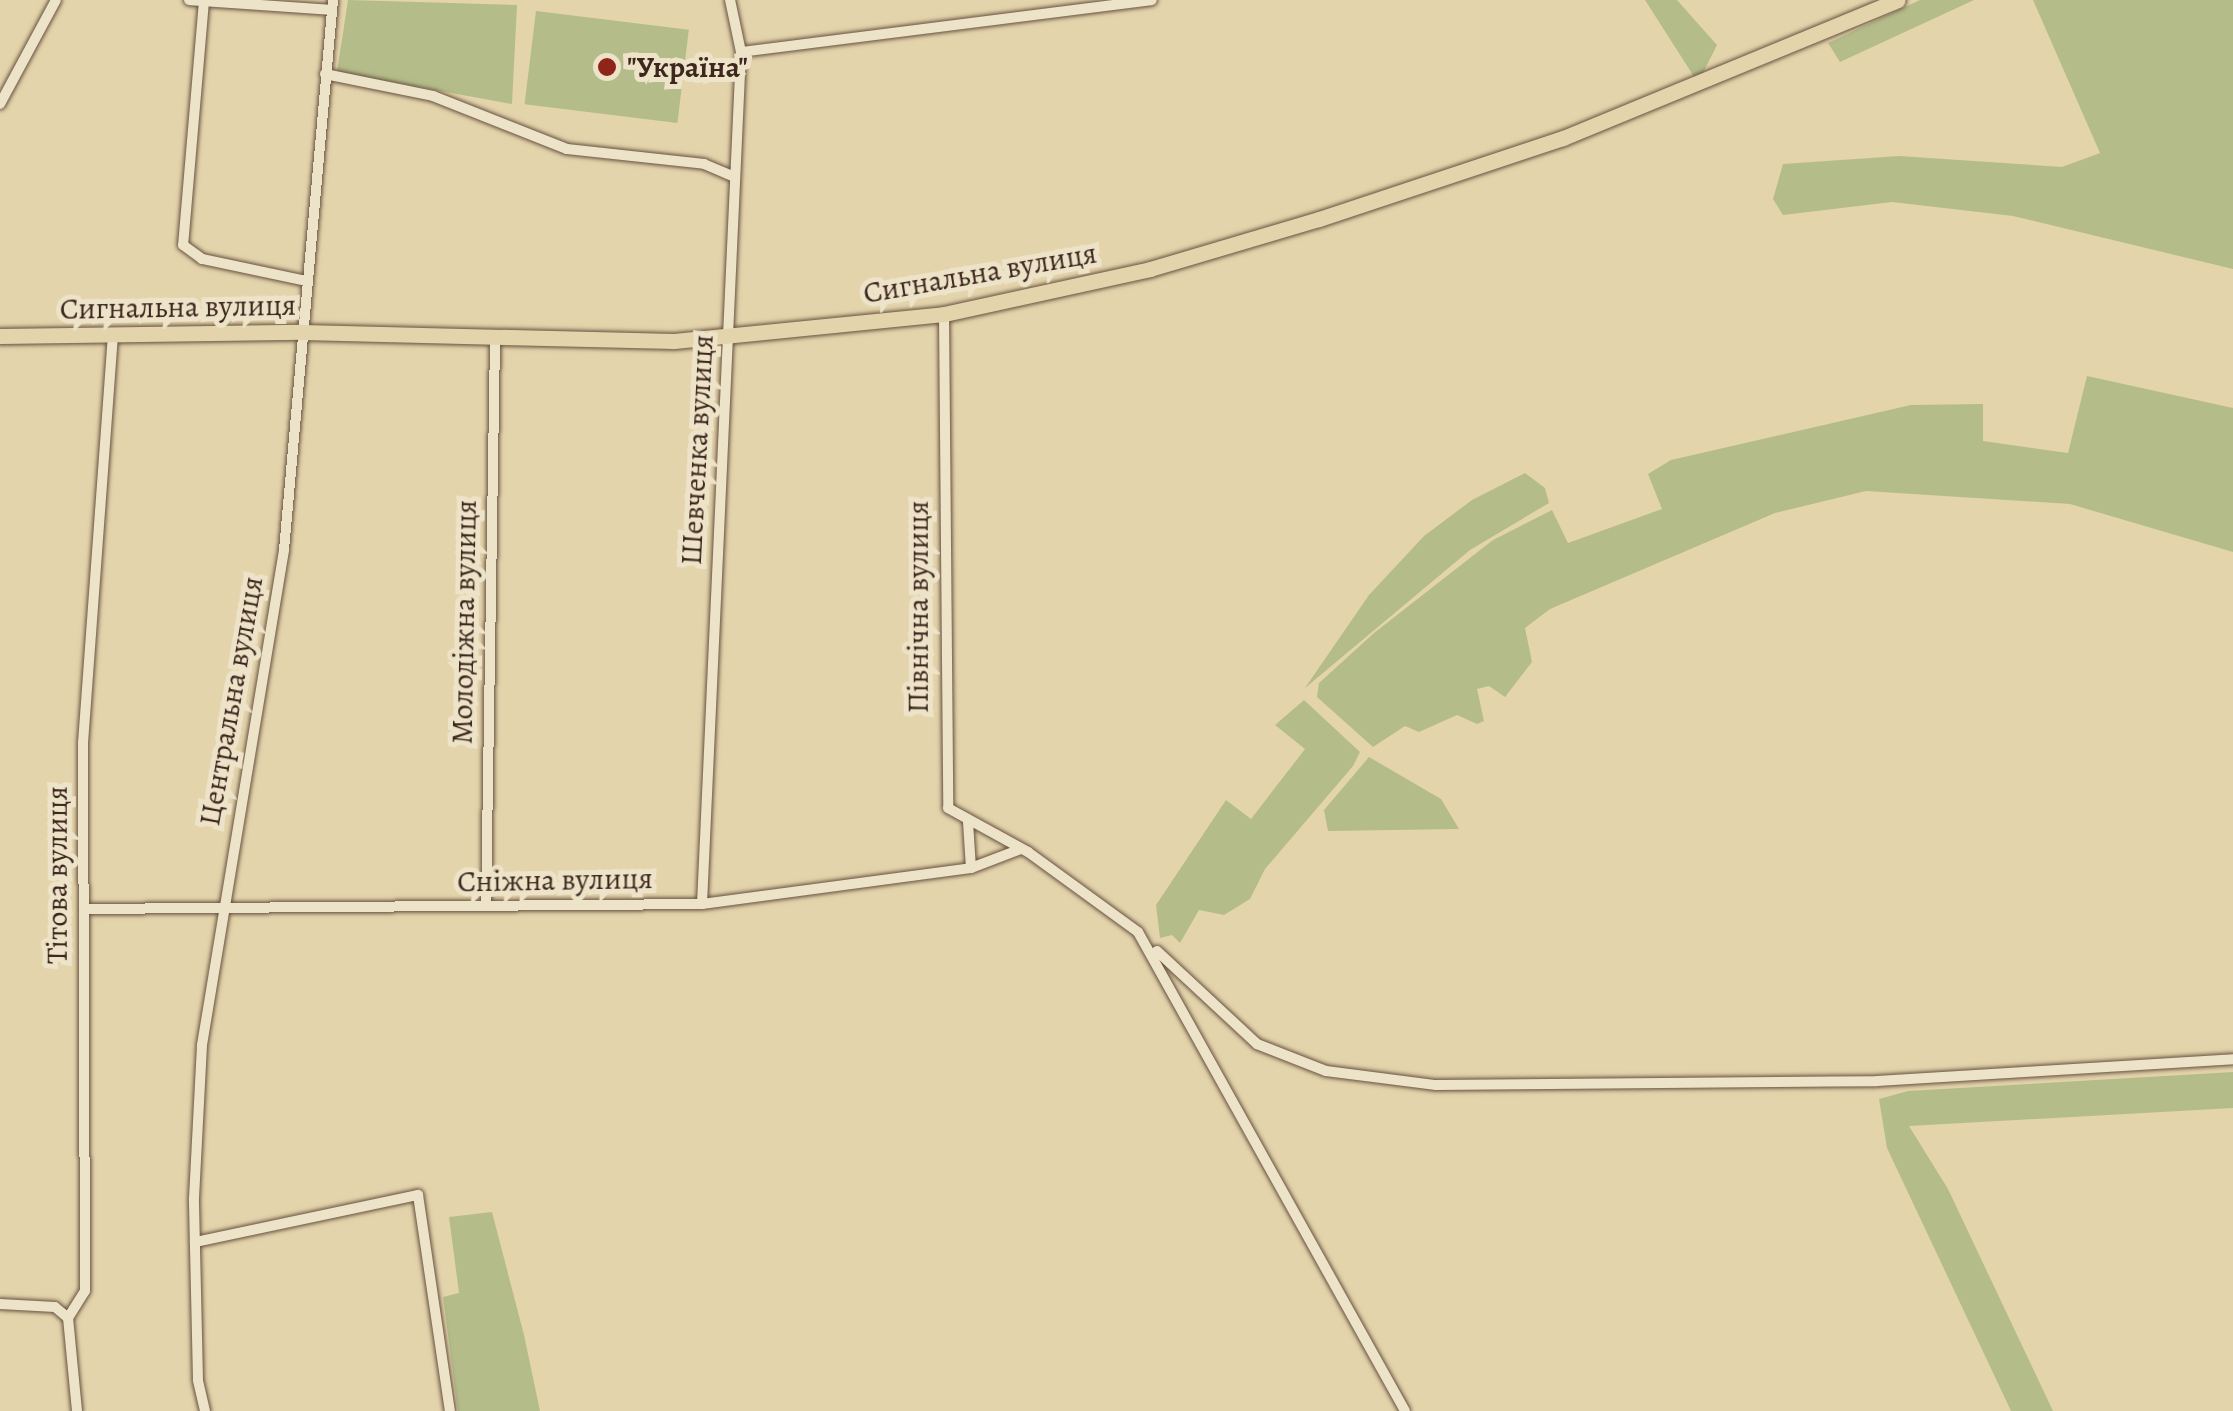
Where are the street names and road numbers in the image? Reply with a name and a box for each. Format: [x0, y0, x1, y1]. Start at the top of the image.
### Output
street label: Сигнальна вулиця [861, 235, 1099, 311]
street label: Сигнальна вулиця [60, 287, 296, 327]
street label: Шевченка вулиця [673, 334, 721, 566]
street label: Молодіжна вулиця [444, 499, 484, 745]
street label: Північна вулиця [900, 501, 936, 713]
street label: Центральна вулиця [191, 574, 271, 828]
street label: Тітова вулиця [39, 786, 75, 964]
street label: Сніжна вулиця [457, 860, 653, 900]

